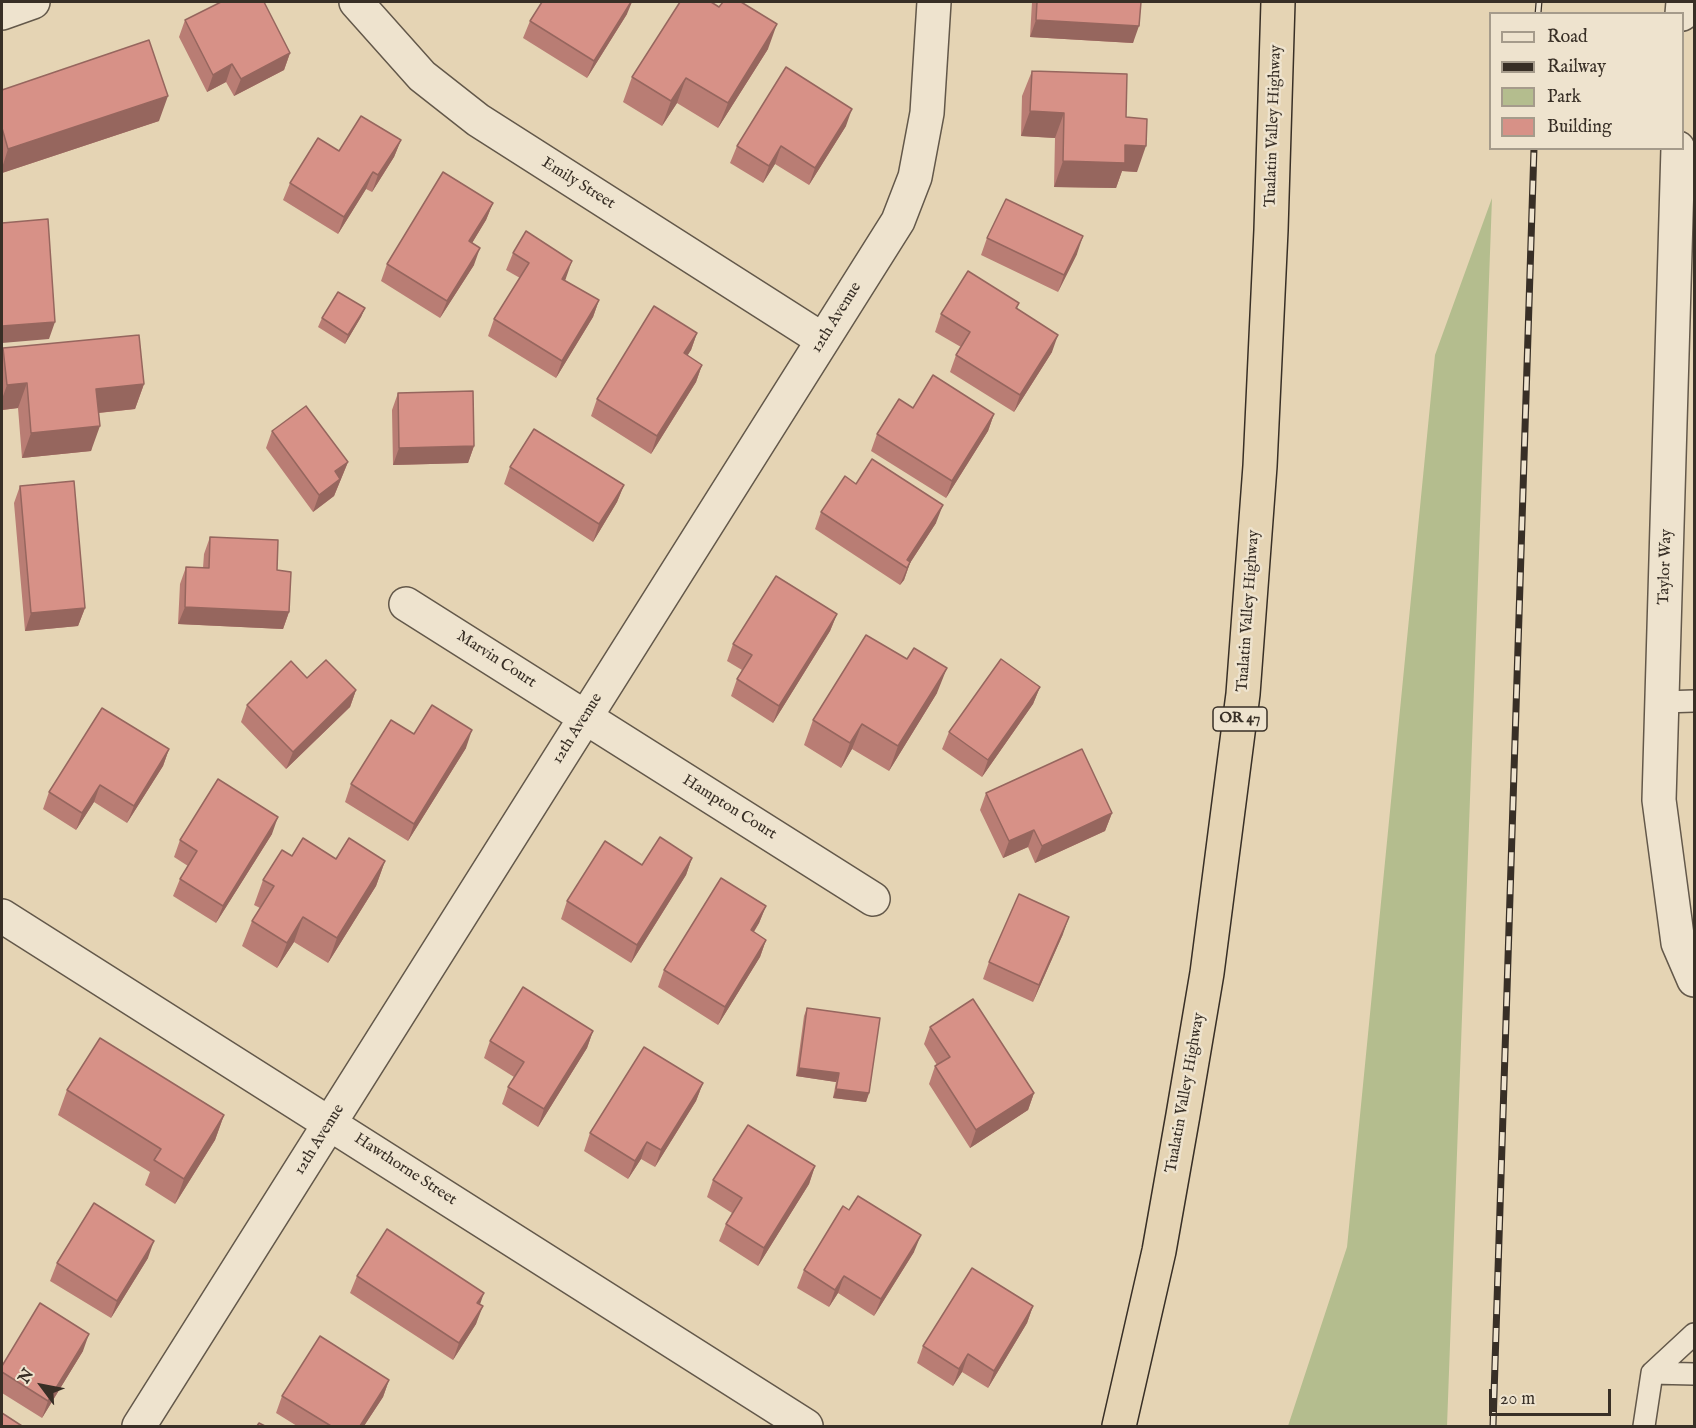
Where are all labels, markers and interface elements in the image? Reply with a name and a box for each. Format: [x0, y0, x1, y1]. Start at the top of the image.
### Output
legend [1489, 12, 1684, 150]
text: Road [1547, 26, 1588, 49]
street label: Tualatin Valley Highway [1262, 45, 1286, 207]
text: Railway [1547, 56, 1606, 79]
text: Park [1547, 86, 1581, 109]
text: Building [1547, 116, 1612, 139]
street label: Emily Street [538, 154, 618, 214]
street label: 12th Avenue [808, 279, 866, 357]
street label: Tualatin Valley Highway [1234, 529, 1264, 693]
street label: Taylor Way [1655, 529, 1677, 605]
street label: Marvin Court [453, 627, 539, 693]
street label: 12th Avenue [549, 690, 607, 768]
road number: OR 47 [1213, 707, 1267, 731]
street label: Hampton Court [678, 771, 780, 845]
street label: Tualatin Valley Highway [1162, 1011, 1210, 1175]
street label: 12th Avenue [291, 1101, 349, 1179]
street label: Hawthorne Street [350, 1130, 460, 1210]
north arrow [12, 1356, 72, 1416]
text: N [15, 1365, 39, 1388]
scale bar [1492, 1377, 1614, 1415]
text: 20 m [1500, 1388, 1535, 1411]

